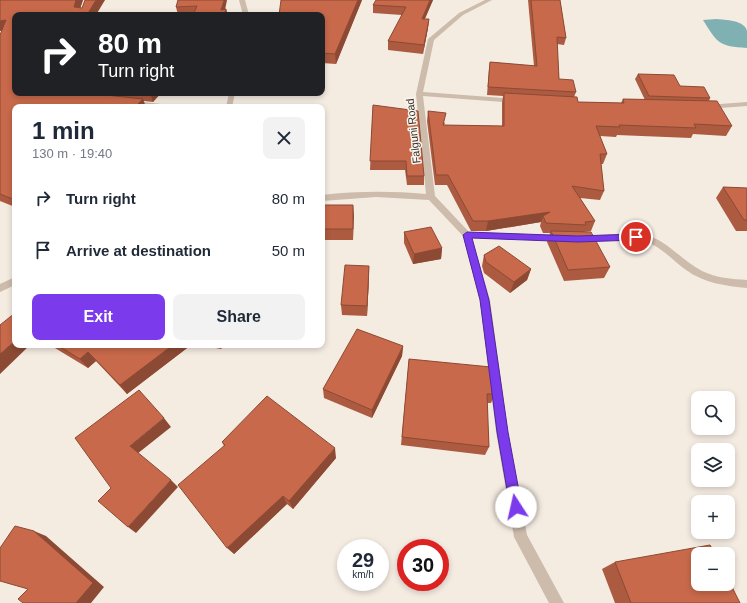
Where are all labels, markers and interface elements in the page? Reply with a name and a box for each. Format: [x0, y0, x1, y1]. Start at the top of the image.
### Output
icon: right [32, 28, 84, 80]
text: 80 m [98, 28, 162, 59]
text: Turn right [98, 61, 174, 81]
street label: Falguni Road [404, 98, 422, 164]
text: 1 min [32, 117, 95, 144]
button: close [263, 117, 305, 159]
text: 130 m · 19:40 [32, 146, 112, 161]
icon: right [32, 187, 54, 209]
text: Turn right [66, 190, 136, 207]
text: 80 m [272, 190, 305, 207]
pin [619, 220, 653, 254]
icon: arrive [625, 226, 647, 248]
icon: arrive [32, 239, 54, 261]
text: Arrive at destination [66, 242, 211, 259]
text: 50 m [272, 242, 305, 259]
button: Exit [32, 294, 165, 340]
button: Share [173, 294, 305, 340]
map controls [691, 391, 735, 591]
button: search [691, 391, 735, 435]
button: layers [691, 443, 735, 487]
position arrow [495, 486, 537, 528]
button: + [691, 495, 735, 539]
speed limit sign: 30 [397, 539, 449, 591]
button: − [691, 547, 735, 591]
text: 29 [352, 549, 374, 571]
text: km/h [352, 569, 374, 580]

